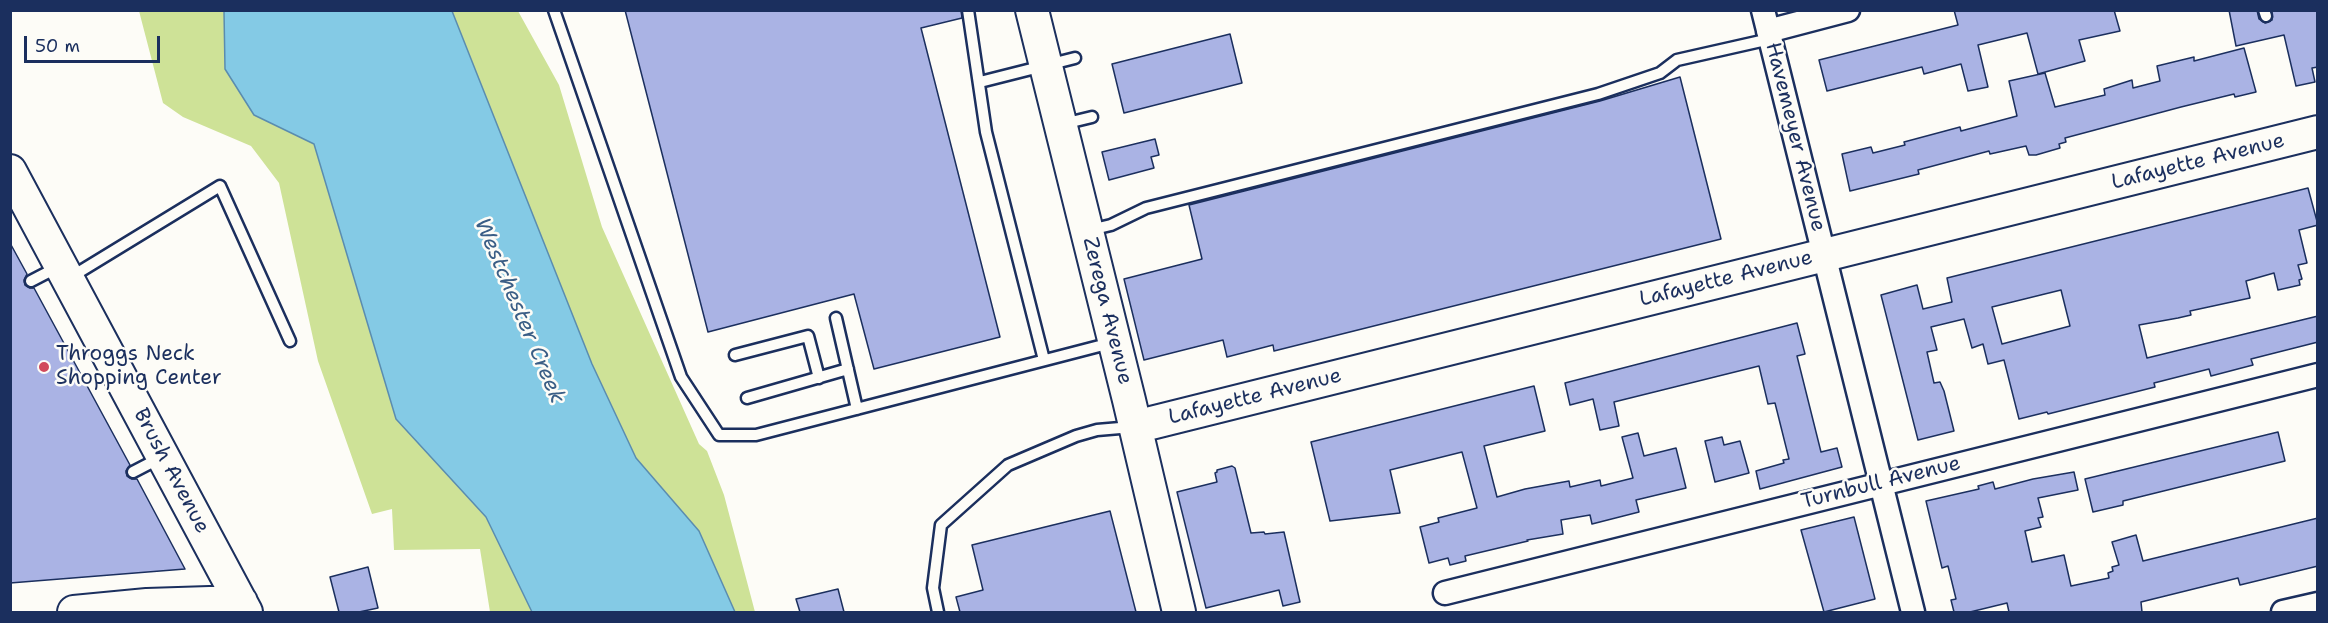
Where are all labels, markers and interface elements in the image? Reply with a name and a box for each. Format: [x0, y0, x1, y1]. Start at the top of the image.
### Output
scale bar [27, 24, 164, 62]
text: 50 m [35, 34, 80, 58]
street label: Havemeyer Avenue [1759, 40, 1831, 234]
street label: Lafayette Avenue [2109, 128, 2287, 196]
water label: Westchester Creek [468, 214, 570, 408]
street label: Zerega Avenue [1077, 235, 1137, 387]
street label: Lafayette Avenue [1637, 245, 1815, 313]
place label: Throggs Neck Shopping Center [56, 342, 222, 392]
marker: Throggs Neck Shopping Center [37, 360, 51, 374]
street label: Lafayette Avenue [1166, 363, 1344, 431]
street label: Brush Avenue [128, 404, 214, 538]
street label: Turnbull Avenue [1799, 451, 1963, 515]

